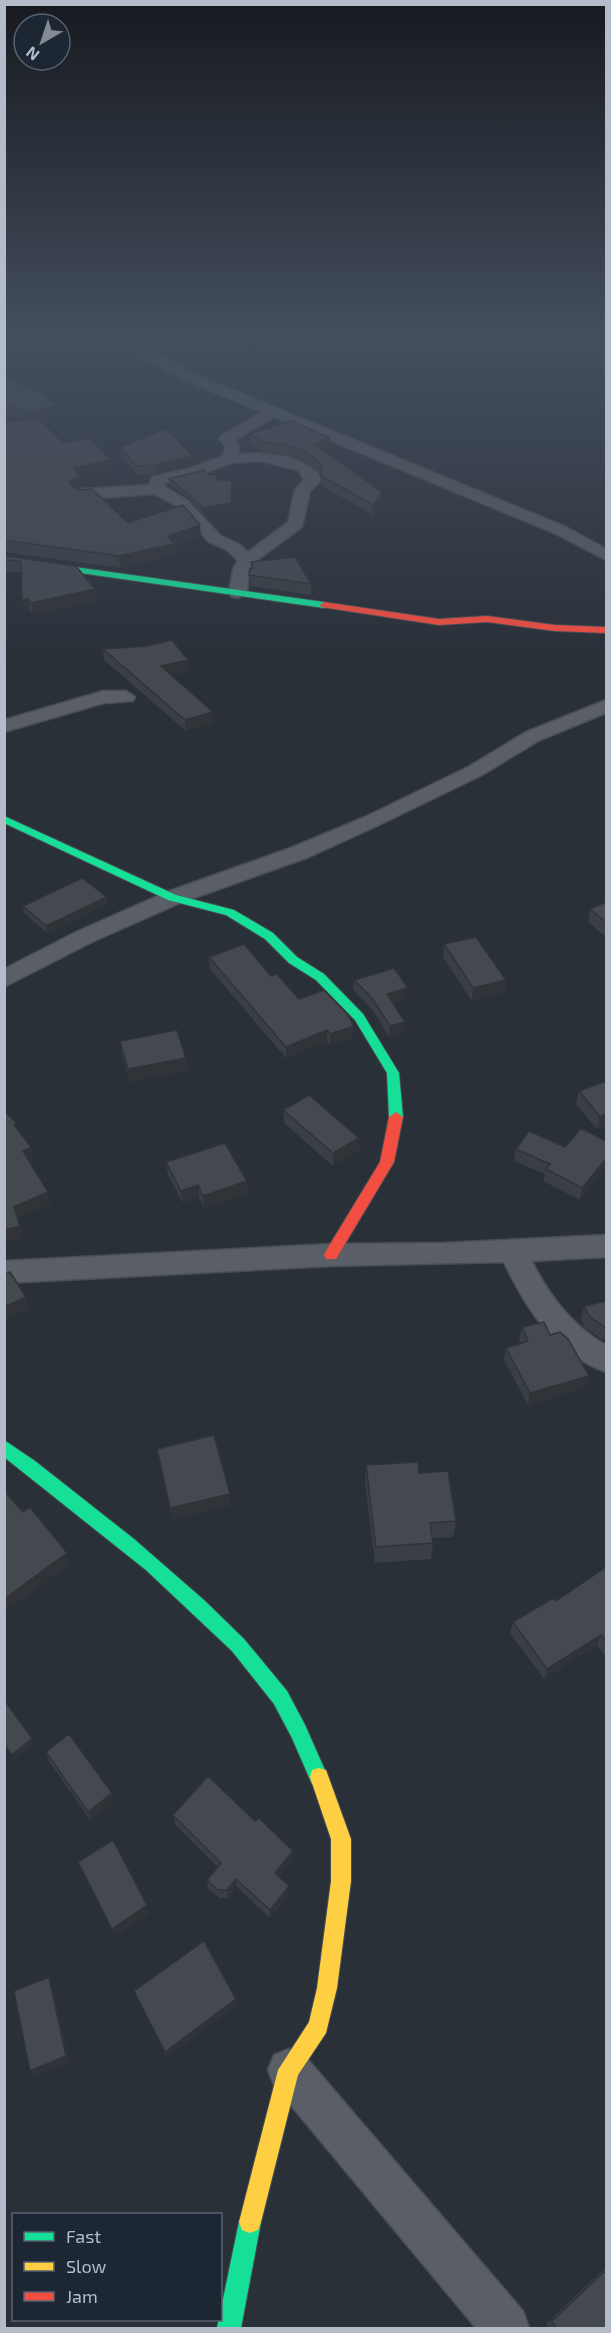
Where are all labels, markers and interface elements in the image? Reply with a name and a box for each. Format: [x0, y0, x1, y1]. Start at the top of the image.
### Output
north arrow [12, 12, 72, 72]
text: N [22, 43, 43, 65]
legend [12, 2213, 222, 2321]
text: Fast [66, 2225, 101, 2247]
text: Slow [66, 2255, 107, 2277]
text: Jam [66, 2285, 98, 2307]

